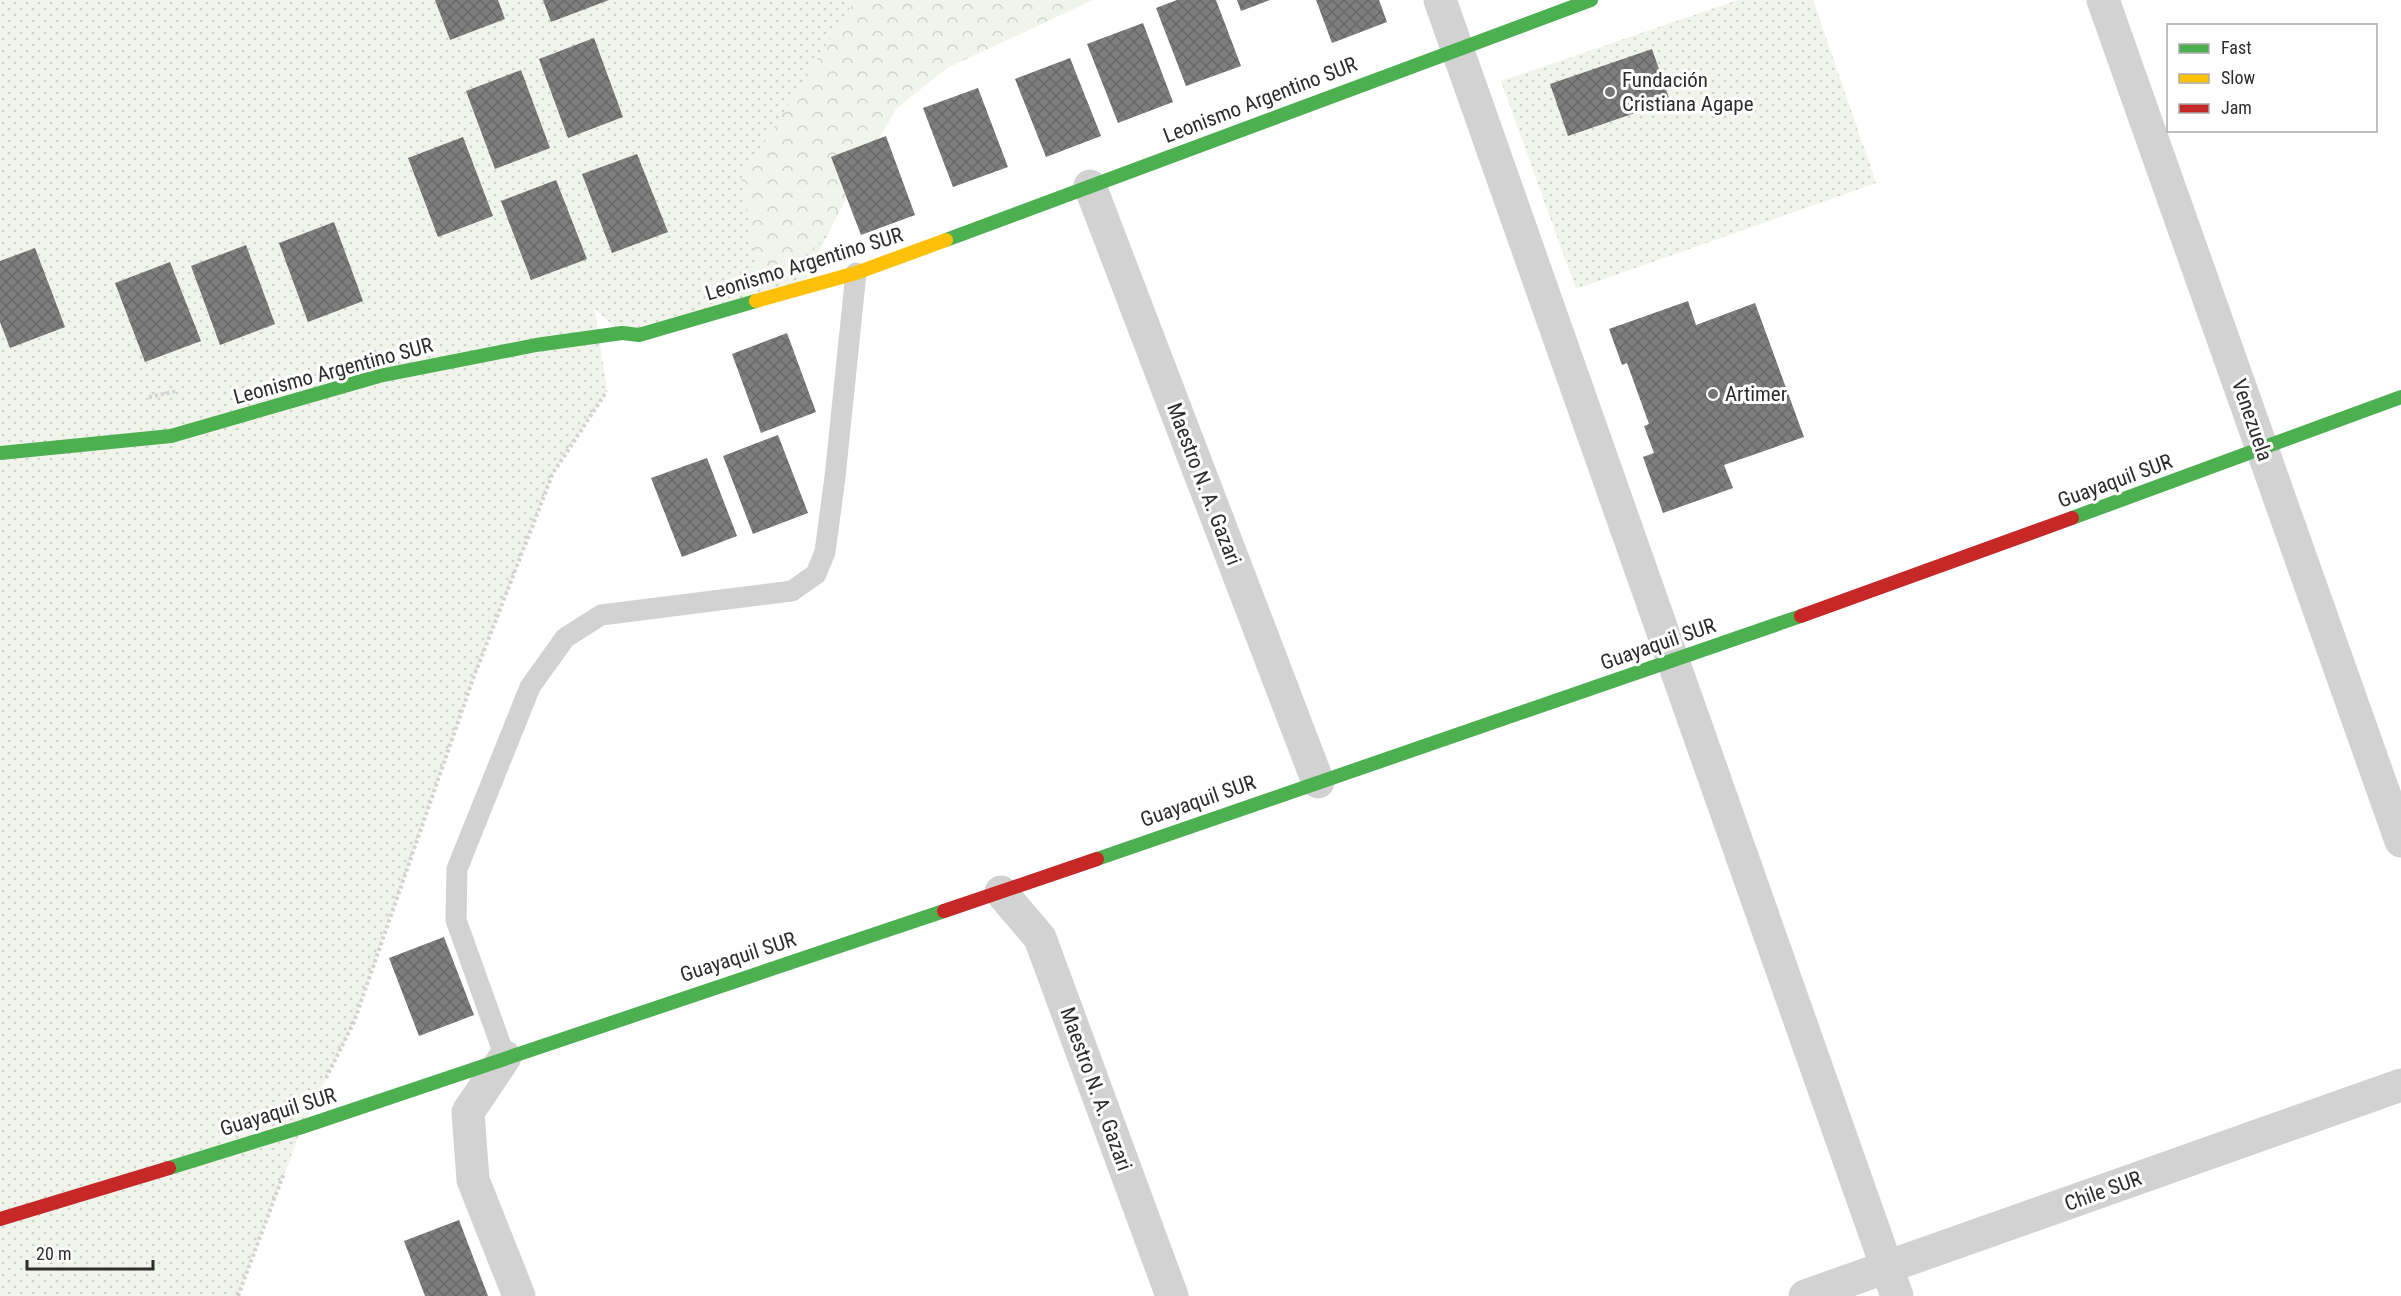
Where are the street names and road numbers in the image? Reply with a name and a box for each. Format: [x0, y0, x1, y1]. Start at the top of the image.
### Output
street label: Leonismo Argentino SUR [1160, 52, 1360, 148]
street label: Leonismo Argentino SUR [702, 223, 906, 305]
street label: Leonismo Argentino SUR [231, 333, 435, 409]
street label: Venezuela [2227, 376, 2277, 464]
street label: Maestro N. A. Gazari [1162, 399, 1246, 569]
street label: Guayaquil SUR [2054, 449, 2176, 513]
street label: Guayaquil SUR [1597, 613, 1719, 675]
street label: Guayaquil SUR [1137, 770, 1259, 832]
street label: Guayaquil SUR [677, 927, 799, 987]
street label: Maestro N. A. Gazari [1055, 1004, 1137, 1174]
street label: Guayaquil SUR [217, 1083, 339, 1141]
street label: Chile SUR [2061, 1166, 2145, 1216]

